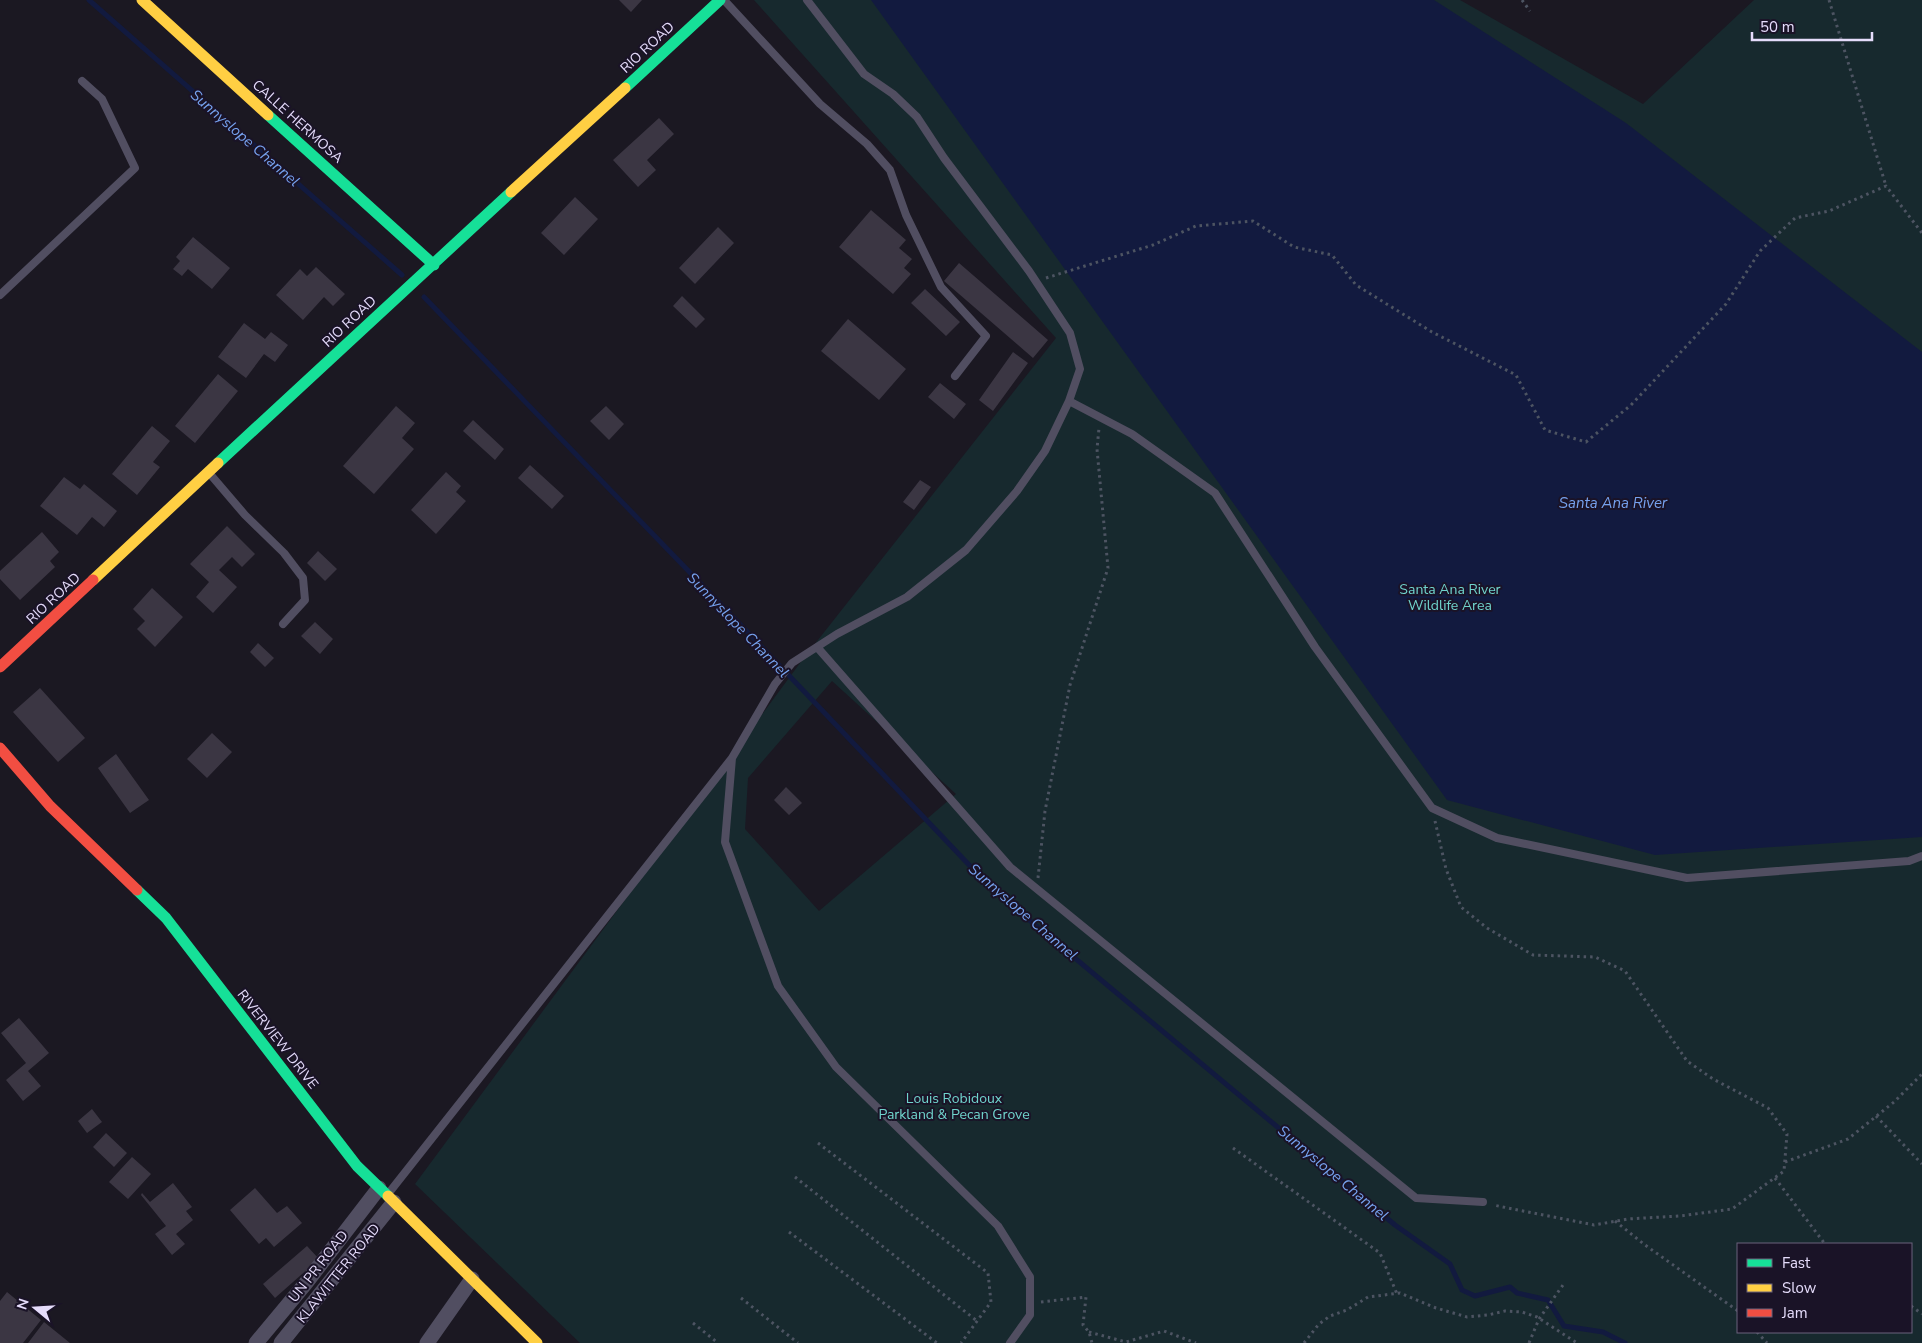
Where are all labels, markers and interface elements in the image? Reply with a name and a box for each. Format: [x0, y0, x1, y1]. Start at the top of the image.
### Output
scale bar [1752, 10, 1872, 42]
street label: RIO ROAD [616, 17, 679, 77]
text: 50 m [1760, 17, 1795, 37]
street label: CALLE HERMOSA [248, 75, 347, 167]
water label: Sunnyslope Channel [186, 85, 304, 191]
street label: RIO ROAD [318, 291, 381, 351]
water label: Santa Ana River [1559, 493, 1668, 513]
street label: RIO ROAD [22, 568, 85, 628]
water label: Sunnyslope Channel [683, 568, 793, 682]
park label: Santa Ana River Wildlife Area [1399, 580, 1501, 615]
water label: Sunnyslope Channel [964, 859, 1082, 965]
street label: RIVERVIEW DRIVE [233, 986, 322, 1093]
park label: Louis Robidoux Parkland & Pecan Grove [878, 1089, 1030, 1124]
water label: Sunnyslope Channel [1273, 1121, 1393, 1225]
street label: KLAWITTER ROAD [292, 1219, 385, 1327]
street label: UN PR ROAD [284, 1226, 352, 1306]
legend [1737, 1243, 1912, 1333]
text: Fast [1782, 1253, 1811, 1273]
text: Slow [1782, 1278, 1817, 1298]
north arrow [10, 1283, 60, 1333]
text: N [12, 1296, 34, 1312]
text: Jam [1781, 1303, 1808, 1323]

